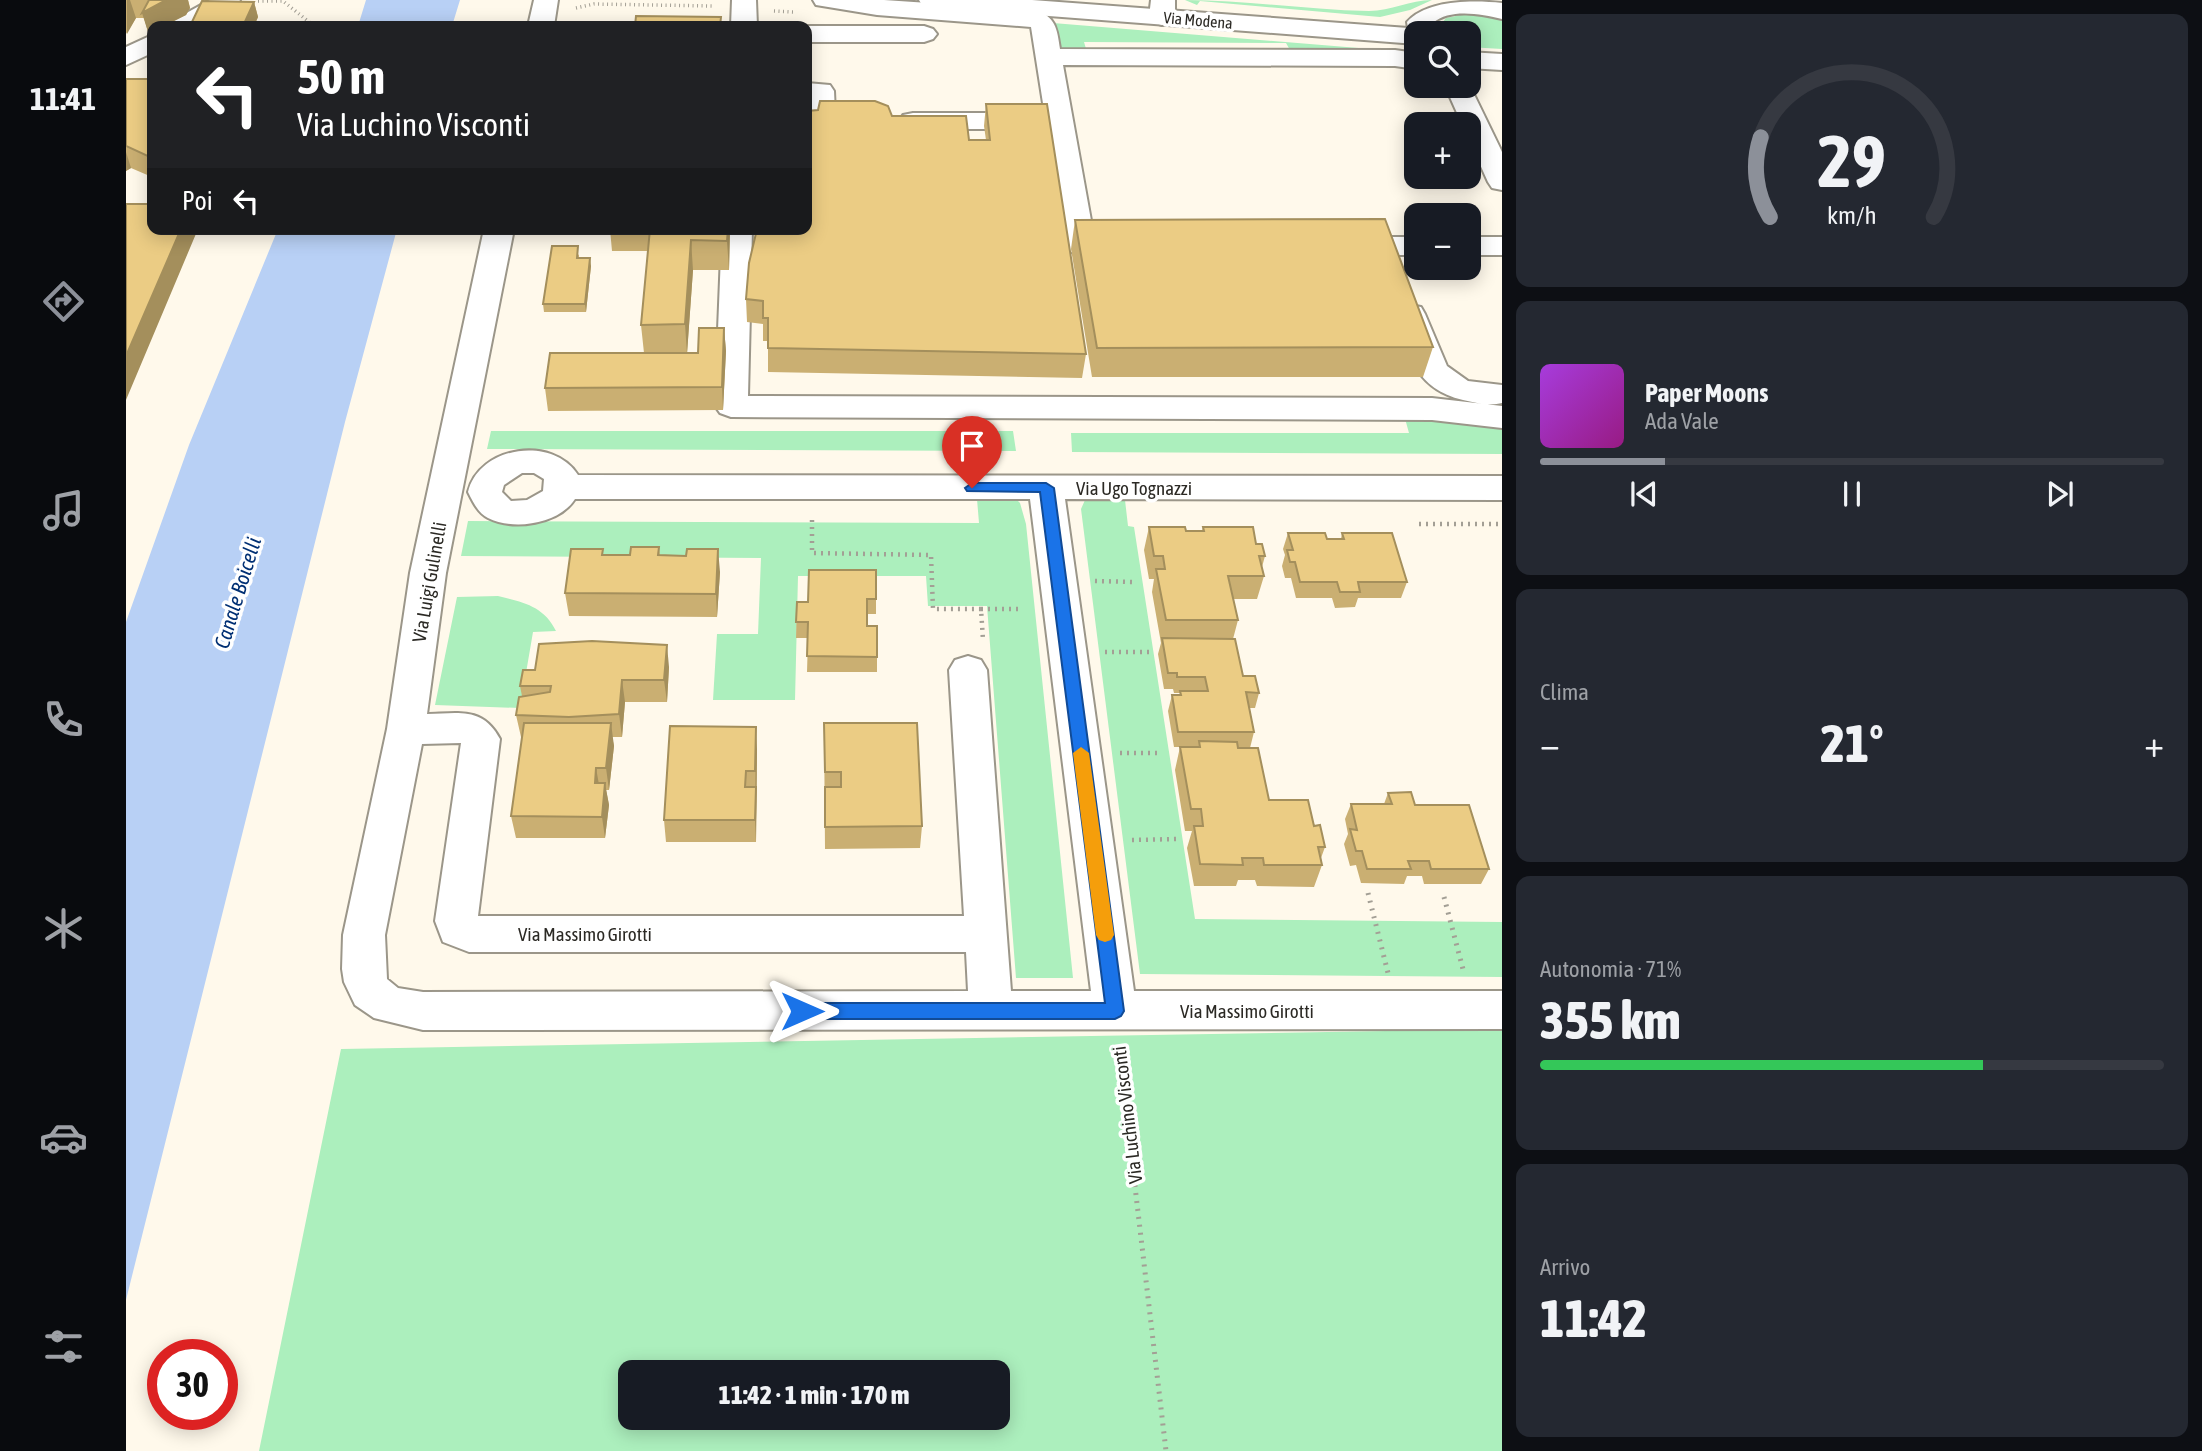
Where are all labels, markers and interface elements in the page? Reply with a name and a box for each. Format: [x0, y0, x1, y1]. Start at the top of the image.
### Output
street label: Via Modena [1163, 8, 1233, 32]
map controls [1404, 21, 1481, 280]
button: search [1404, 21, 1481, 98]
text: 50 m [297, 48, 385, 104]
icon: left [182, 49, 273, 140]
text: 11:41 [30, 80, 96, 117]
text: Via Luchino Visconti [297, 106, 530, 143]
button: + [1404, 112, 1481, 189]
text: 29 [1818, 119, 1886, 202]
icon: left [227, 182, 265, 220]
text: Poi [182, 186, 213, 216]
text: km/h [1827, 201, 1877, 229]
button: − [1404, 203, 1481, 280]
icon: directions [39, 277, 88, 326]
text: Paper Moons [1645, 378, 1768, 408]
text: Ada Vale [1645, 408, 1719, 434]
pin [942, 416, 1002, 488]
icon: arrive [953, 427, 991, 465]
icon: previous [1625, 475, 1663, 513]
icon: pause [1833, 475, 1871, 513]
icon: next [2041, 475, 2079, 513]
street label: Via Ugo Tognazzi [1076, 477, 1192, 499]
icon: music [39, 486, 88, 535]
street label: Via Luigi Gulinelli [408, 520, 450, 644]
water label: Canale Boicelli [209, 534, 265, 651]
text: Clima [1540, 679, 1589, 705]
icon: phone [39, 695, 88, 744]
text: 21° [1820, 713, 1884, 773]
text: − [1540, 722, 1560, 765]
text: + [2144, 722, 2164, 765]
icon: climate [39, 904, 88, 953]
street label: Via Massimo Girotti [518, 923, 652, 945]
text: Autonomia · 71% [1540, 956, 1681, 982]
position arrow [765, 974, 839, 1048]
text: 355 km [1540, 990, 1681, 1050]
street label: Via Massimo Girotti [1180, 1000, 1314, 1022]
street label: Via Luchino Visconti [1108, 1045, 1146, 1185]
icon: car [39, 1113, 88, 1162]
text: Arrivo [1540, 1254, 1590, 1280]
text: 11:42 [1540, 1288, 1647, 1348]
icon: filters [39, 1322, 88, 1371]
speed limit sign: 30 [147, 1339, 238, 1430]
text: 11:42 · 1 min · 170 m [719, 1380, 909, 1410]

